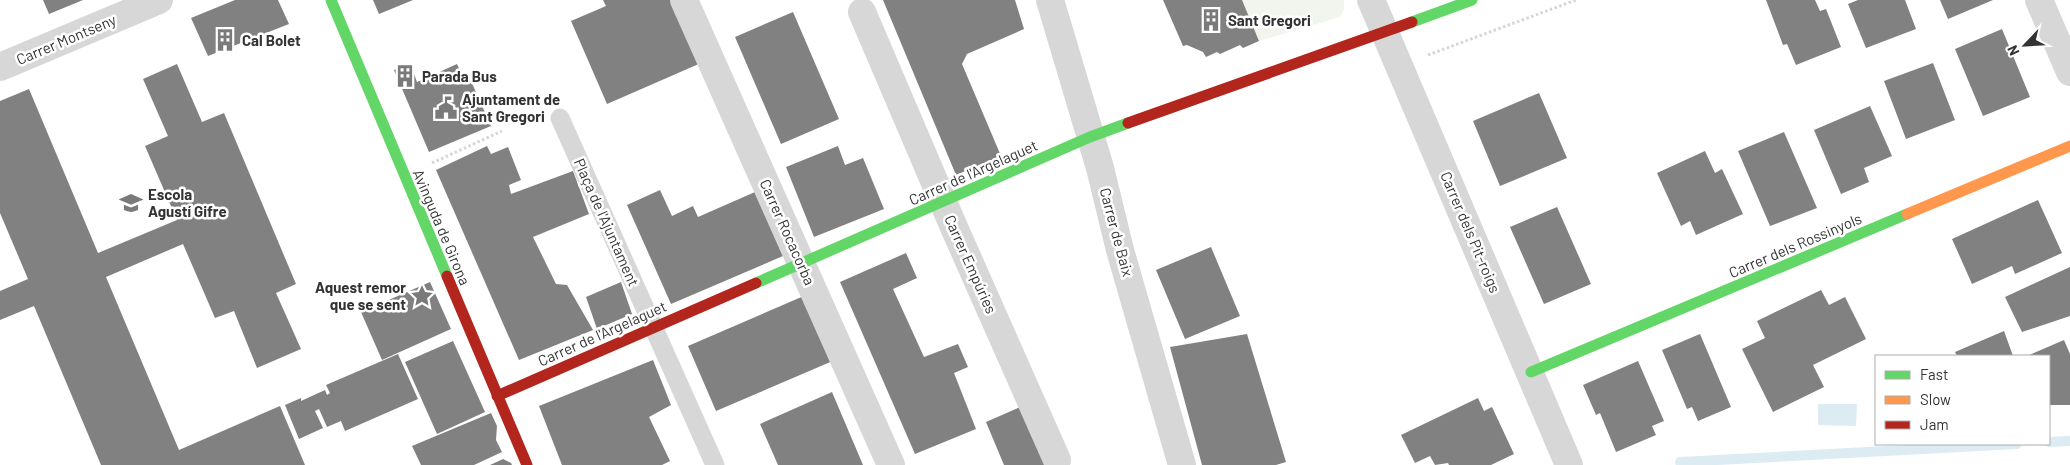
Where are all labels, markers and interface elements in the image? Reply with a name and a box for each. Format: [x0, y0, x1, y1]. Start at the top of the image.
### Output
building icon: Sant Gregori [1198, 7, 1224, 33]
street label: Carrer Montseny [13, 10, 119, 68]
place label: Sant Gregori [1228, 11, 1311, 29]
north arrow [2000, 20, 2050, 70]
building icon: Cal Bolet [212, 27, 238, 53]
place label: Cal Bolet [242, 31, 301, 49]
text: N [2003, 43, 2022, 59]
building icon: Parada Bus [392, 63, 418, 89]
place label: Parada Bus [422, 67, 497, 85]
place label: Ajuntament de Sant Gregori [462, 90, 560, 125]
public building icon: Ajuntament de Sant Gregori [433, 95, 459, 121]
street label: Carrer de l'Argelaguet [906, 136, 1040, 208]
street label: Plaça de l'Ajuntament [571, 155, 643, 289]
street label: Avinguda de Girona [409, 166, 475, 288]
street label: Carrer dels Pit-roigs [1437, 169, 1505, 295]
street label: Carrer Rocacorba [757, 176, 819, 288]
place label: Escola Agustí Gifre [148, 185, 227, 220]
street label: Carrer de Baix [1097, 186, 1137, 278]
school or university icon: Escola Agustí Gifre [118, 190, 144, 216]
street label: Carrer dels Rossinyols [1726, 209, 1864, 281]
street label: Carrer Empúries [941, 212, 1001, 316]
place label: Aquest remor que se sent [315, 278, 406, 313]
place icon: Aquest remor que se sent [409, 283, 435, 309]
street label: Carrer de l'Argelaguet [535, 297, 669, 369]
legend [1875, 355, 2050, 445]
text: Fast [1920, 365, 1948, 383]
text: Slow [1920, 390, 1951, 408]
text: Jam [1920, 415, 1949, 433]

